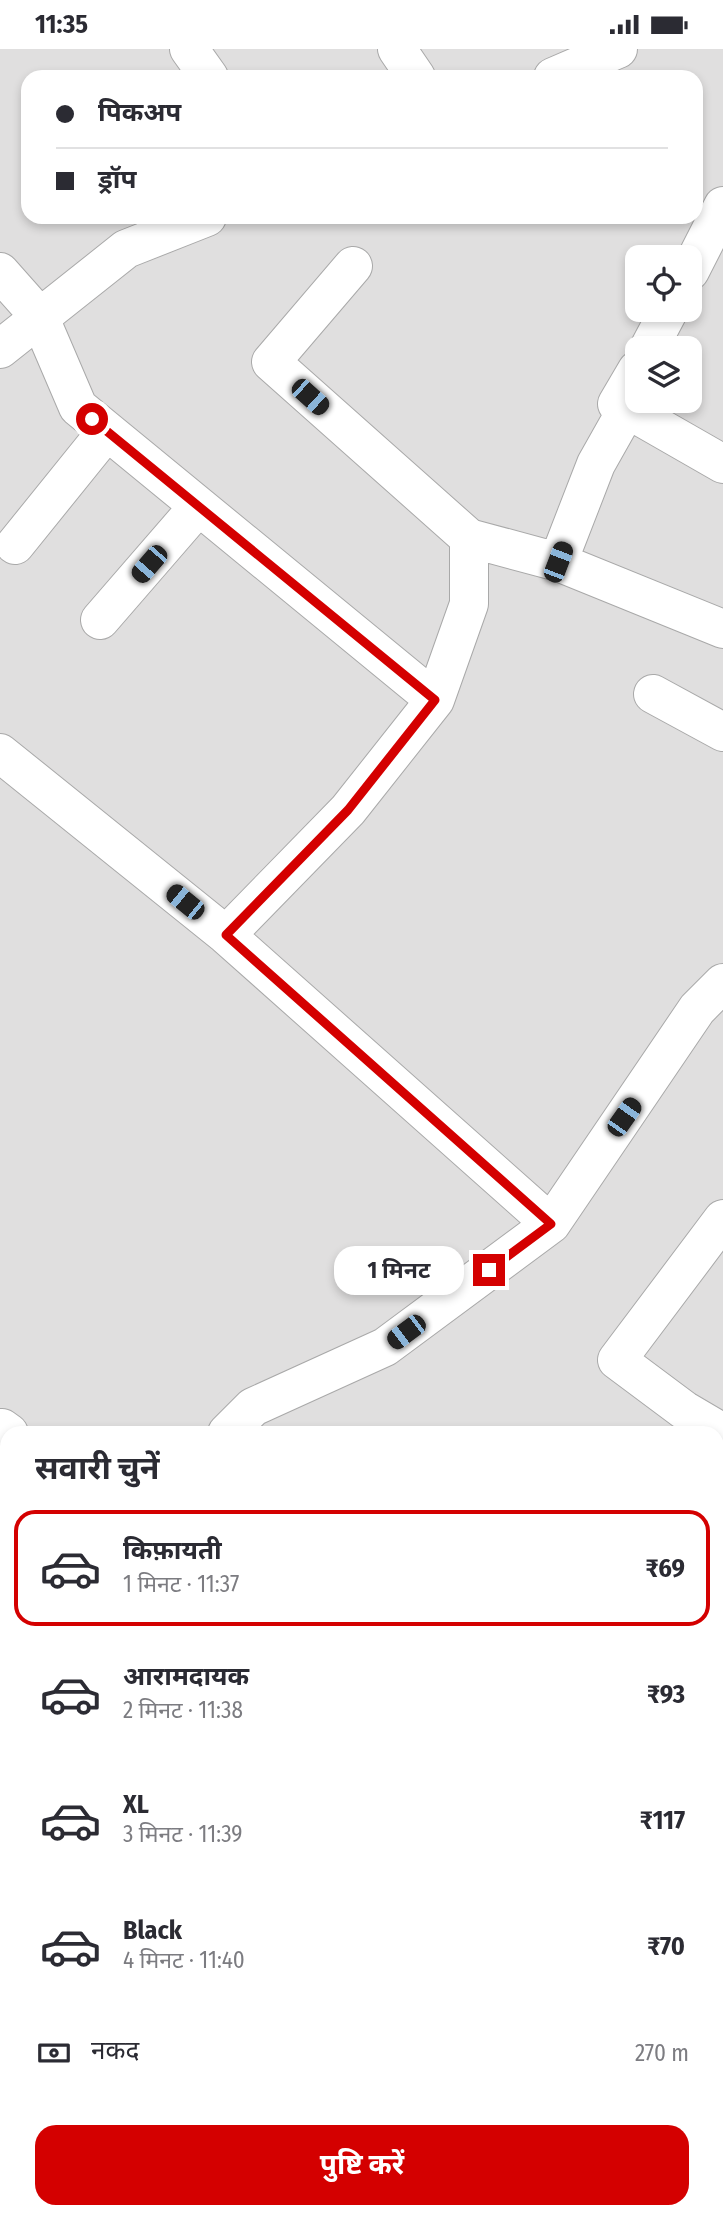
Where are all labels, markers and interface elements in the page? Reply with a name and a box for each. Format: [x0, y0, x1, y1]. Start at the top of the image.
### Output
text: 11:35 [35, 9, 88, 40]
text: पिकअप [98, 97, 181, 128]
text: ड्रॉप [98, 164, 136, 195]
map controls [625, 245, 702, 413]
button: locate [625, 245, 702, 322]
button: layers [625, 336, 702, 413]
car [288, 375, 333, 419]
route start [76, 403, 108, 435]
car [541, 539, 576, 585]
car [128, 541, 171, 587]
car [163, 881, 208, 923]
car [604, 1094, 645, 1140]
callout: 1 मिनट [335, 1245, 464, 1295]
route end [473, 1254, 505, 1286]
text: 1 मिनट [368, 1256, 430, 1284]
car [383, 1311, 430, 1353]
text: सवारी चुनें [35, 1449, 159, 1487]
text: किफ़ायती [123, 1535, 222, 1566]
icon: car [39, 1537, 102, 1600]
text: ₹69 [646, 1553, 685, 1584]
text: 1 मिनट · 11:37 [123, 1570, 239, 1598]
text: आरामदायक [123, 1661, 249, 1692]
icon: car [39, 1663, 102, 1726]
text: ₹93 [647, 1679, 685, 1710]
text: 2 मिनट · 11:38 [123, 1696, 243, 1724]
icon: car [39, 1789, 102, 1852]
text: XL [123, 1789, 149, 1820]
text: ₹117 [640, 1805, 685, 1836]
text: 3 मिनट · 11:39 [123, 1820, 243, 1848]
icon: car [39, 1915, 102, 1978]
text: Black [123, 1915, 182, 1946]
text: ₹70 [647, 1931, 685, 1962]
text: 4 मिनट · 11:40 [123, 1946, 245, 1974]
icon: cash [35, 2034, 73, 2072]
text: नकद [91, 2035, 139, 2066]
text: 270 m [635, 2039, 689, 2067]
button: पुष्टि करें [35, 2125, 689, 2205]

